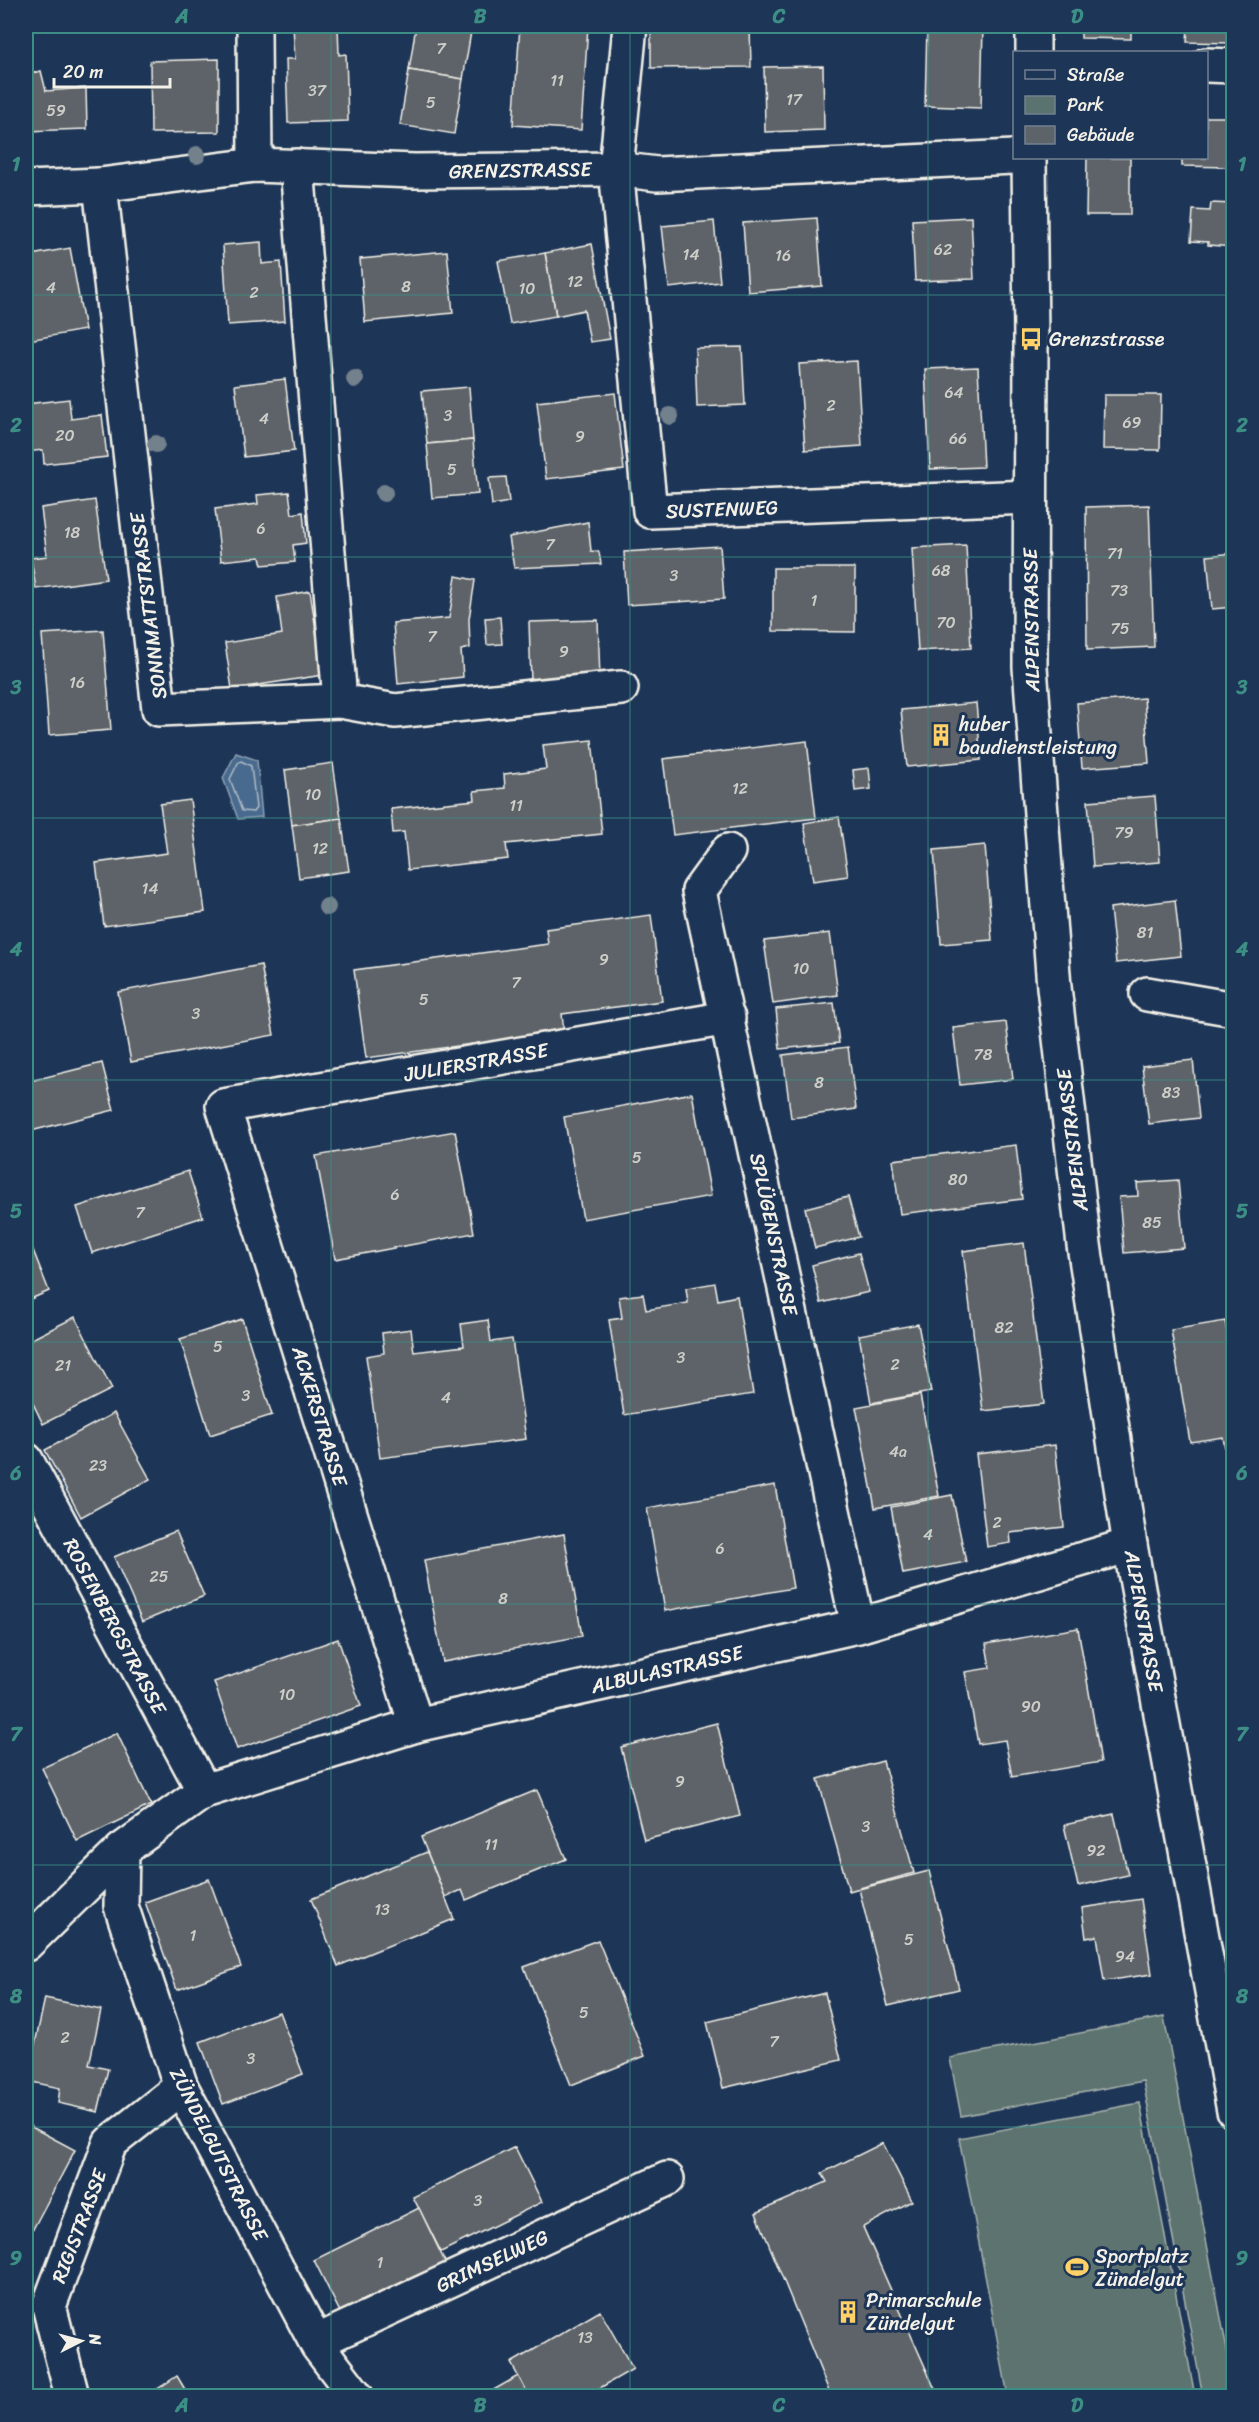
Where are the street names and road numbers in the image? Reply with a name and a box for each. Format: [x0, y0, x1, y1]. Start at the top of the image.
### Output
street label: GRENZSTRASSE [449, 152, 593, 189]
street label: SUSTENWEG [665, 490, 779, 529]
street label: SONNMATTSTRASSE [119, 509, 177, 701]
street label: ALPENSTRASSE [1013, 546, 1050, 693]
street label: JULIERSTRASSE [400, 1032, 553, 1093]
street label: ALPENSTRASSE [1046, 1065, 1099, 1214]
street label: SPLÜGENSTRASSE [739, 1149, 808, 1321]
street label: ACKERSTRASSE [281, 1341, 358, 1492]
street label: ROSENBERGSTRASSE [53, 1532, 177, 1722]
street label: ALPENSTRASSE [1114, 1546, 1174, 1697]
street label: ALBULASTRASSE [587, 1635, 748, 1704]
street label: ZÜNDELGUTSTRASSE [160, 2061, 278, 2249]
street label: RIGISTRASSE [42, 2162, 118, 2288]
street label: GRIMSELWEG [430, 2220, 555, 2303]

